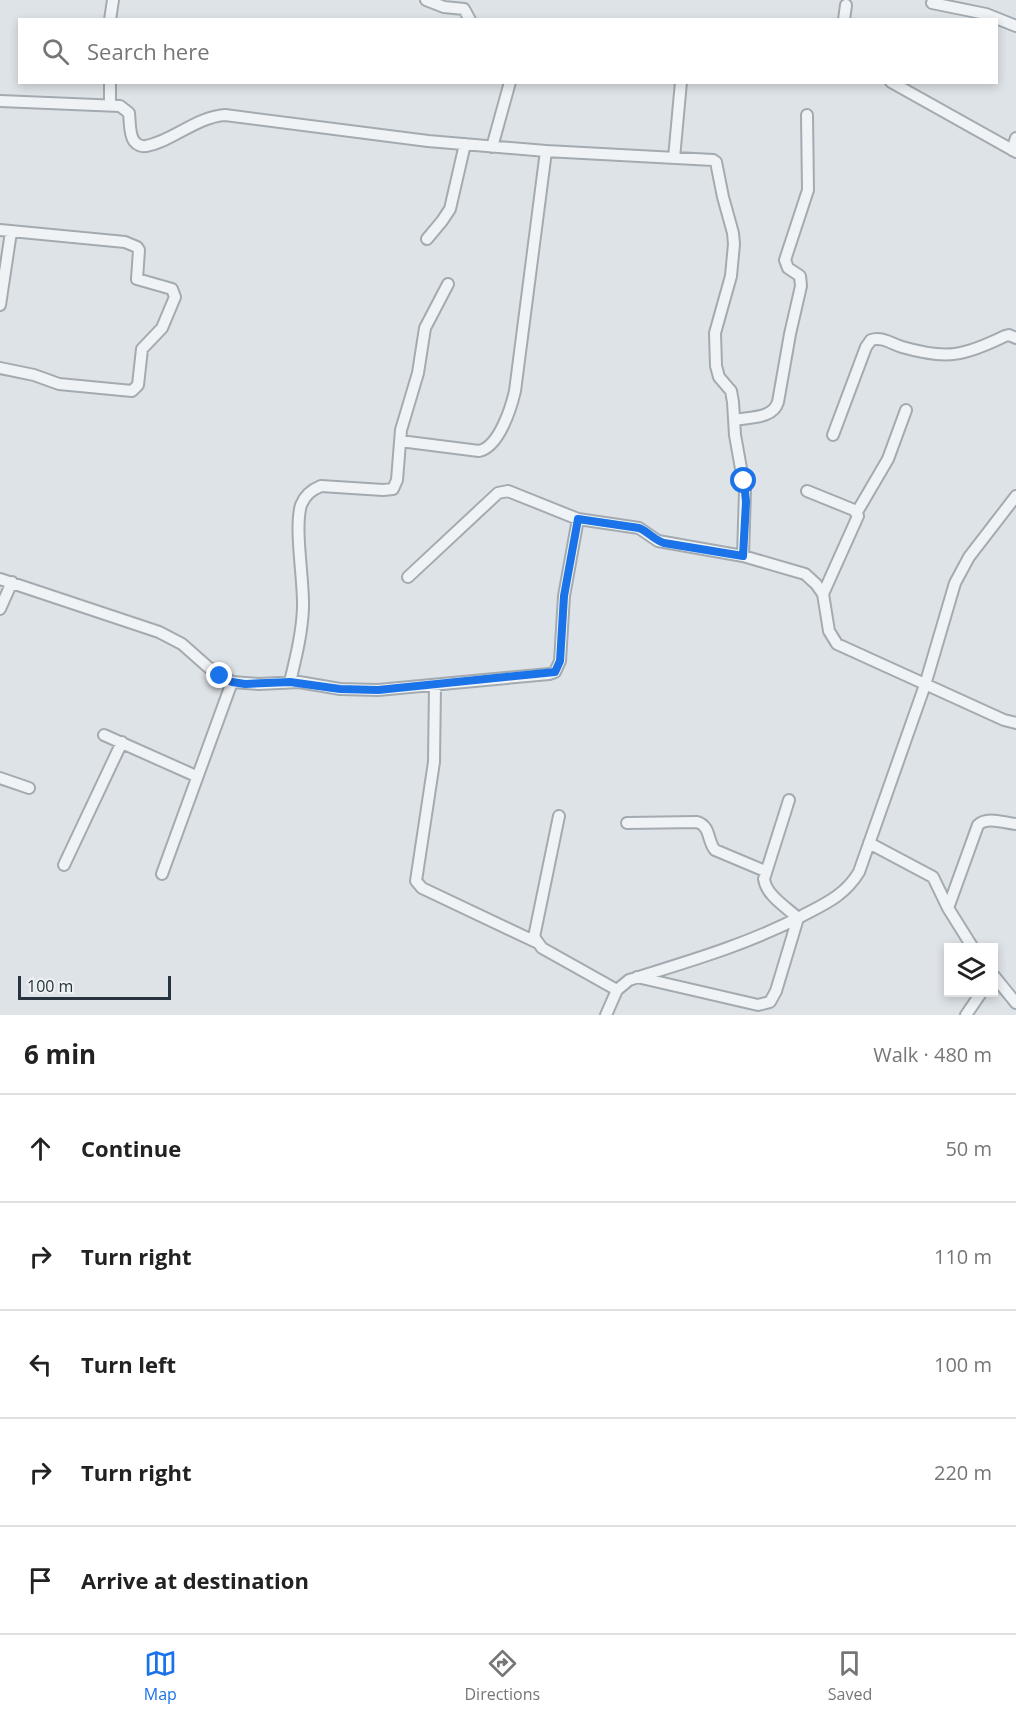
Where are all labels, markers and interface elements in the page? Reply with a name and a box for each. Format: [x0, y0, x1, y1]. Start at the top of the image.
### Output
search box [18, 18, 998, 84]
icon: search [39, 35, 72, 68]
text: Search here [87, 36, 210, 66]
route start [730, 467, 756, 493]
route end [206, 662, 232, 688]
map controls [944, 943, 998, 997]
button: layers [944, 943, 998, 997]
scale bar [18, 973, 171, 1001]
text: 100 m [27, 975, 73, 997]
text: 6 min [24, 1036, 96, 1072]
text: Walk · 480 m [873, 1041, 992, 1068]
icon: ahead [24, 1132, 57, 1165]
text: Continue [81, 1133, 181, 1163]
text: 50 m [945, 1135, 992, 1162]
icon: right [24, 1240, 57, 1273]
text: Turn right [81, 1241, 192, 1271]
text: 110 m [934, 1243, 992, 1270]
icon: left [24, 1348, 57, 1381]
text: Turn left [81, 1349, 176, 1379]
text: 100 m [934, 1351, 992, 1378]
icon: right [24, 1456, 57, 1489]
text: Turn right [81, 1457, 192, 1487]
text: 220 m [934, 1459, 992, 1486]
icon: arrive [24, 1564, 57, 1597]
text: Arrive at destination [81, 1565, 309, 1595]
tab: Map [144, 1647, 177, 1705]
tab: Directions [464, 1647, 540, 1705]
tab: Saved [828, 1647, 872, 1705]

